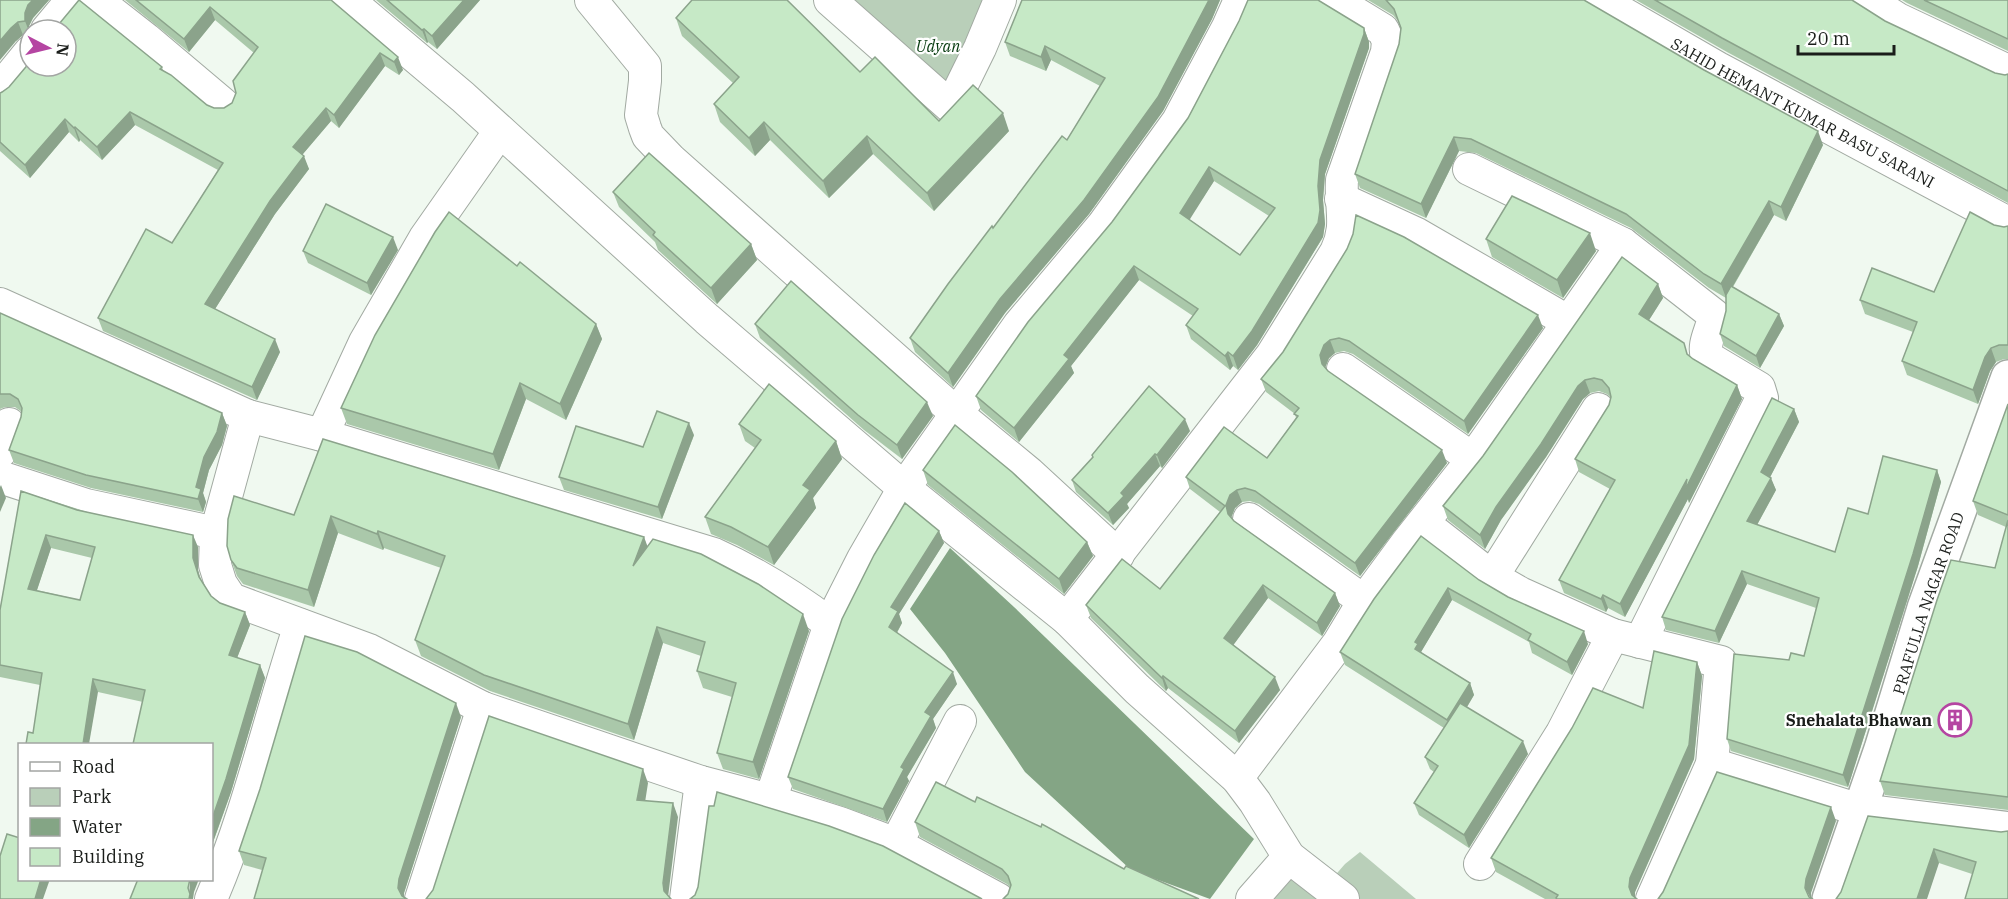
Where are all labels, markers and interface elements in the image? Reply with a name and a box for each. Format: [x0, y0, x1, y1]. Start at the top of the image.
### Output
north arrow [18, 18, 78, 78]
scale bar [1798, 18, 1894, 56]
text: 20 m [1807, 27, 1850, 50]
street label: SAHID HEMANT KUMAR BASU SARANI [1667, 33, 1938, 192]
park label: Udyan [916, 36, 960, 56]
text: N [52, 42, 74, 57]
street label: PRAFULLA NAGAR ROAD [1888, 509, 1968, 697]
building icon: Snehalata Bhawan [1937, 702, 1973, 738]
place label: Snehalata Bhawan [1786, 710, 1932, 730]
legend [18, 743, 213, 881]
text: Road [72, 755, 115, 778]
text: Park [72, 785, 112, 808]
text: Water [72, 815, 122, 838]
text: Building [72, 845, 144, 868]

